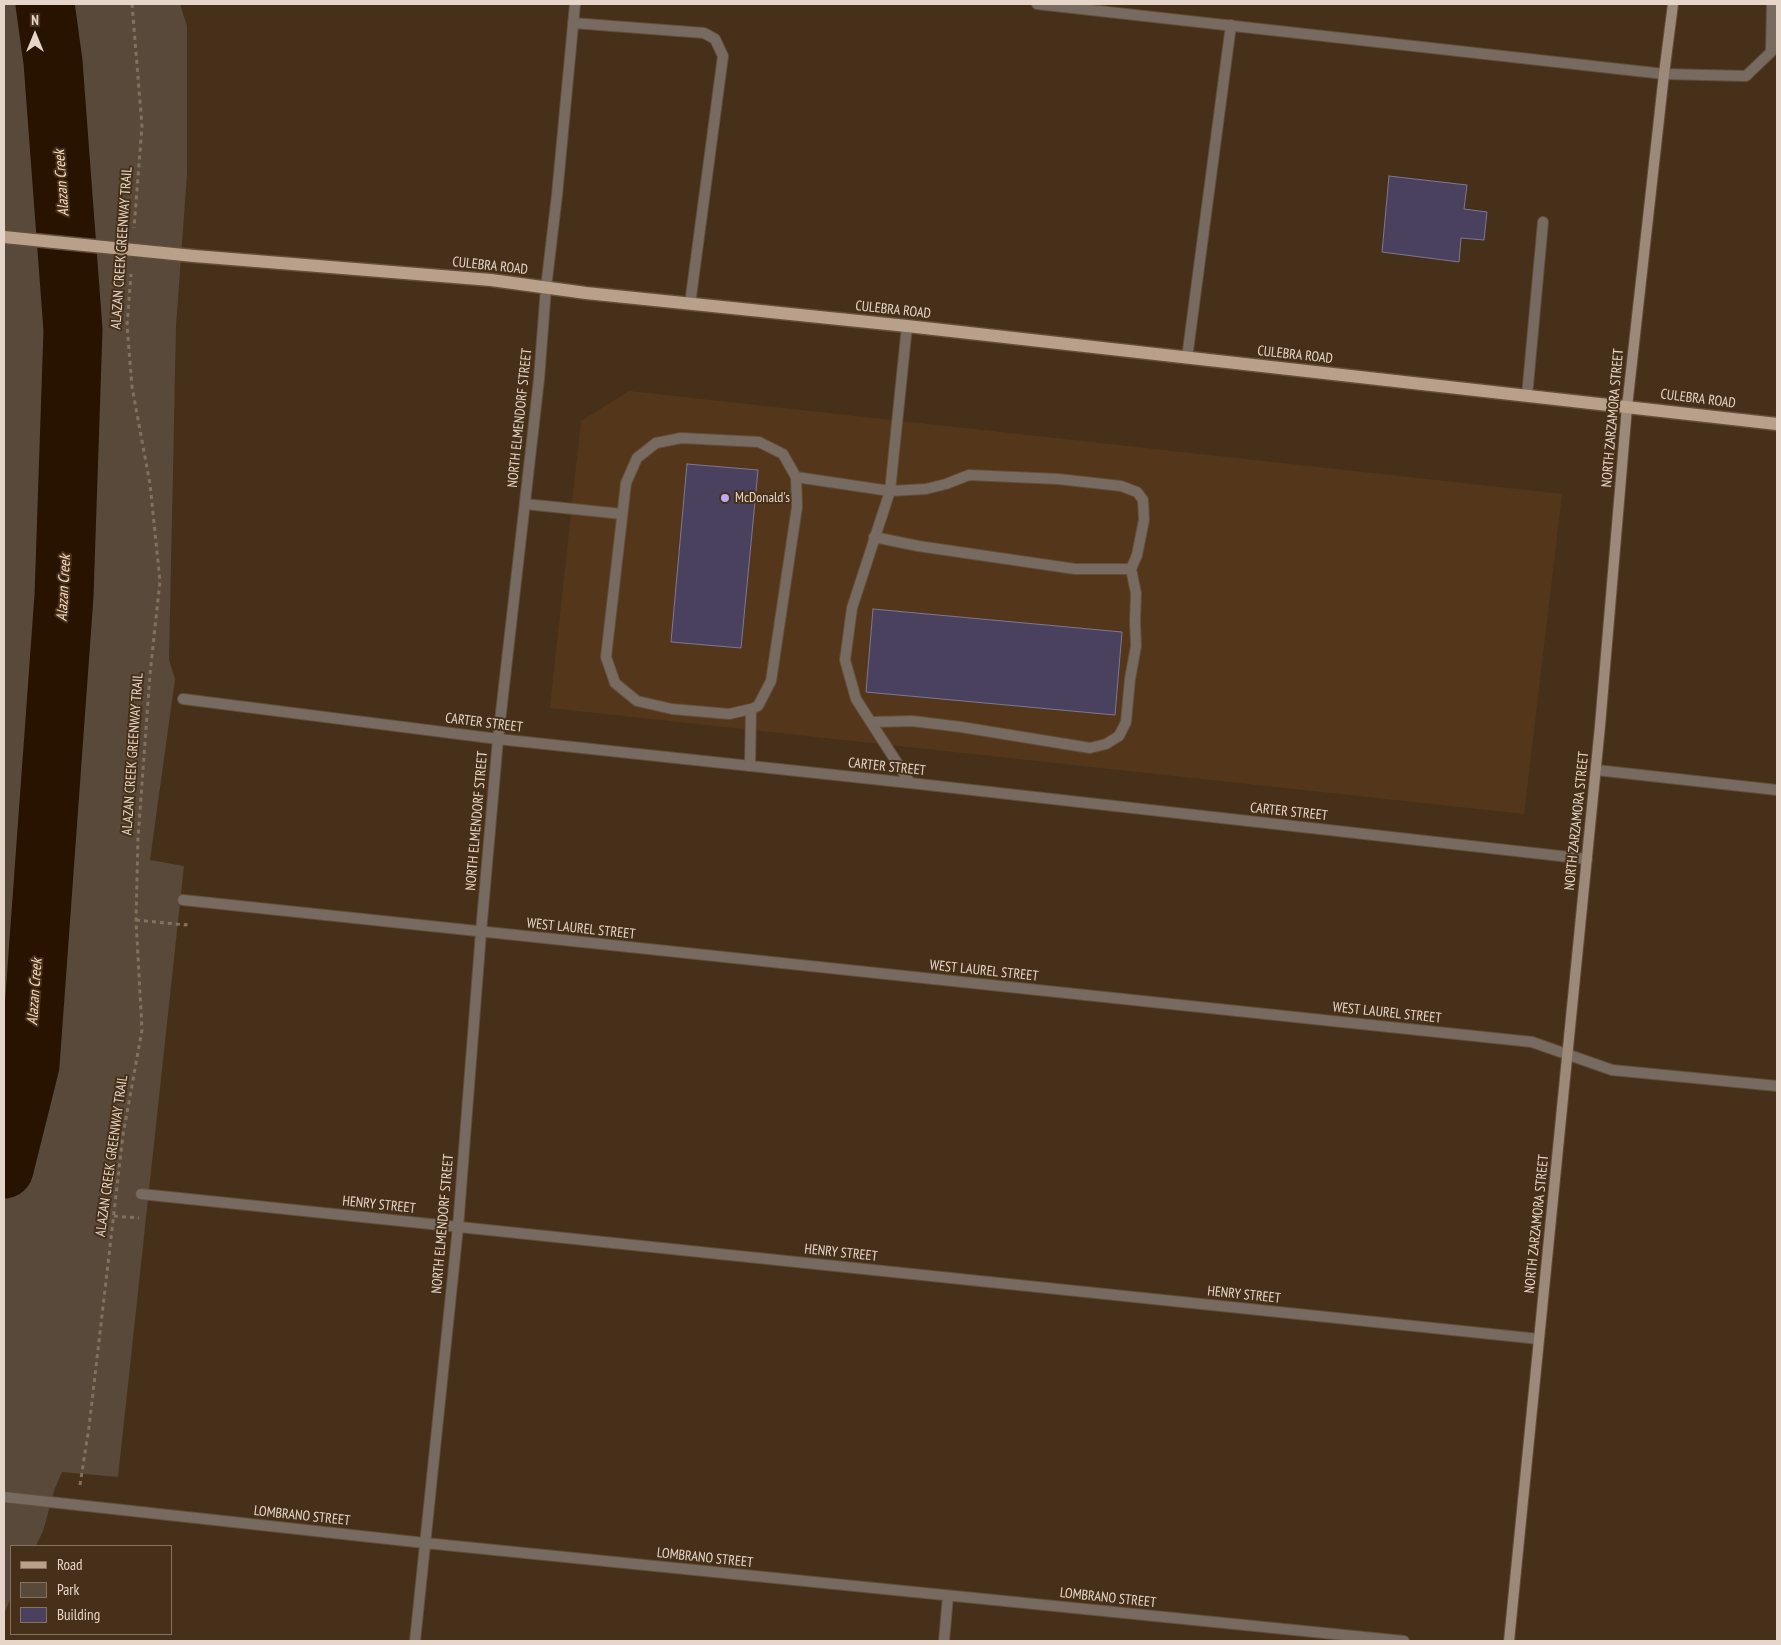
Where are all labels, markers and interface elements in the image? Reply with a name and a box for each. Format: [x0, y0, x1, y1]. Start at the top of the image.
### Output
north arrow [10, 10, 60, 60]
text: N [31, 11, 39, 29]
water label: Alazan Creek [51, 149, 73, 217]
street label: ALAZAN CREEK GREENWAY TRAIL [108, 166, 136, 330]
street label: CULEBRA ROAD [451, 254, 529, 278]
street label: CULEBRA ROAD [854, 298, 932, 322]
street label: CULEBRA ROAD [1256, 343, 1334, 367]
street label: NORTH ELMENDORF STREET [504, 347, 536, 489]
street label: NORTH ZARZAMORA STREET [1599, 348, 1627, 488]
street label: CULEBRA ROAD [1659, 386, 1737, 412]
place label: McDonald's [735, 490, 790, 506]
marker: McDonald's [719, 492, 731, 504]
water label: Alazan Creek [53, 554, 75, 622]
street label: ALAZAN CREEK GREENWAY TRAIL [119, 672, 147, 836]
street label: CARTER STREET [444, 710, 524, 736]
street label: NORTH ELMENDORF STREET [463, 751, 491, 891]
street label: NORTH ZARZAMORA STREET [1561, 751, 1593, 891]
street label: CARTER STREET [847, 755, 927, 779]
street label: CARTER STREET [1249, 800, 1329, 824]
street label: WEST LAUREL STREET [526, 915, 636, 943]
street label: WEST LAUREL STREET [929, 957, 1039, 985]
water label: Alazan Creek [24, 958, 46, 1026]
street label: WEST LAUREL STREET [1332, 999, 1442, 1027]
street label: ALAZAN CREEK GREENWAY TRAIL [92, 1074, 132, 1238]
street label: NORTH ELMENDORF STREET [429, 1154, 457, 1294]
street label: NORTH ZARZAMORA STREET [1521, 1154, 1553, 1294]
street label: HENRY STREET [341, 1193, 417, 1217]
street label: HENRY STREET [803, 1241, 879, 1265]
street label: HENRY STREET [1206, 1283, 1282, 1307]
street label: LOMBRANO STREET [253, 1503, 351, 1529]
legend [10, 1545, 172, 1635]
street label: LOMBRANO STREET [656, 1545, 754, 1571]
text: Road [57, 1555, 83, 1574]
text: Park [57, 1580, 79, 1599]
street label: LOMBRANO STREET [1059, 1585, 1157, 1611]
text: Building [57, 1605, 100, 1624]

